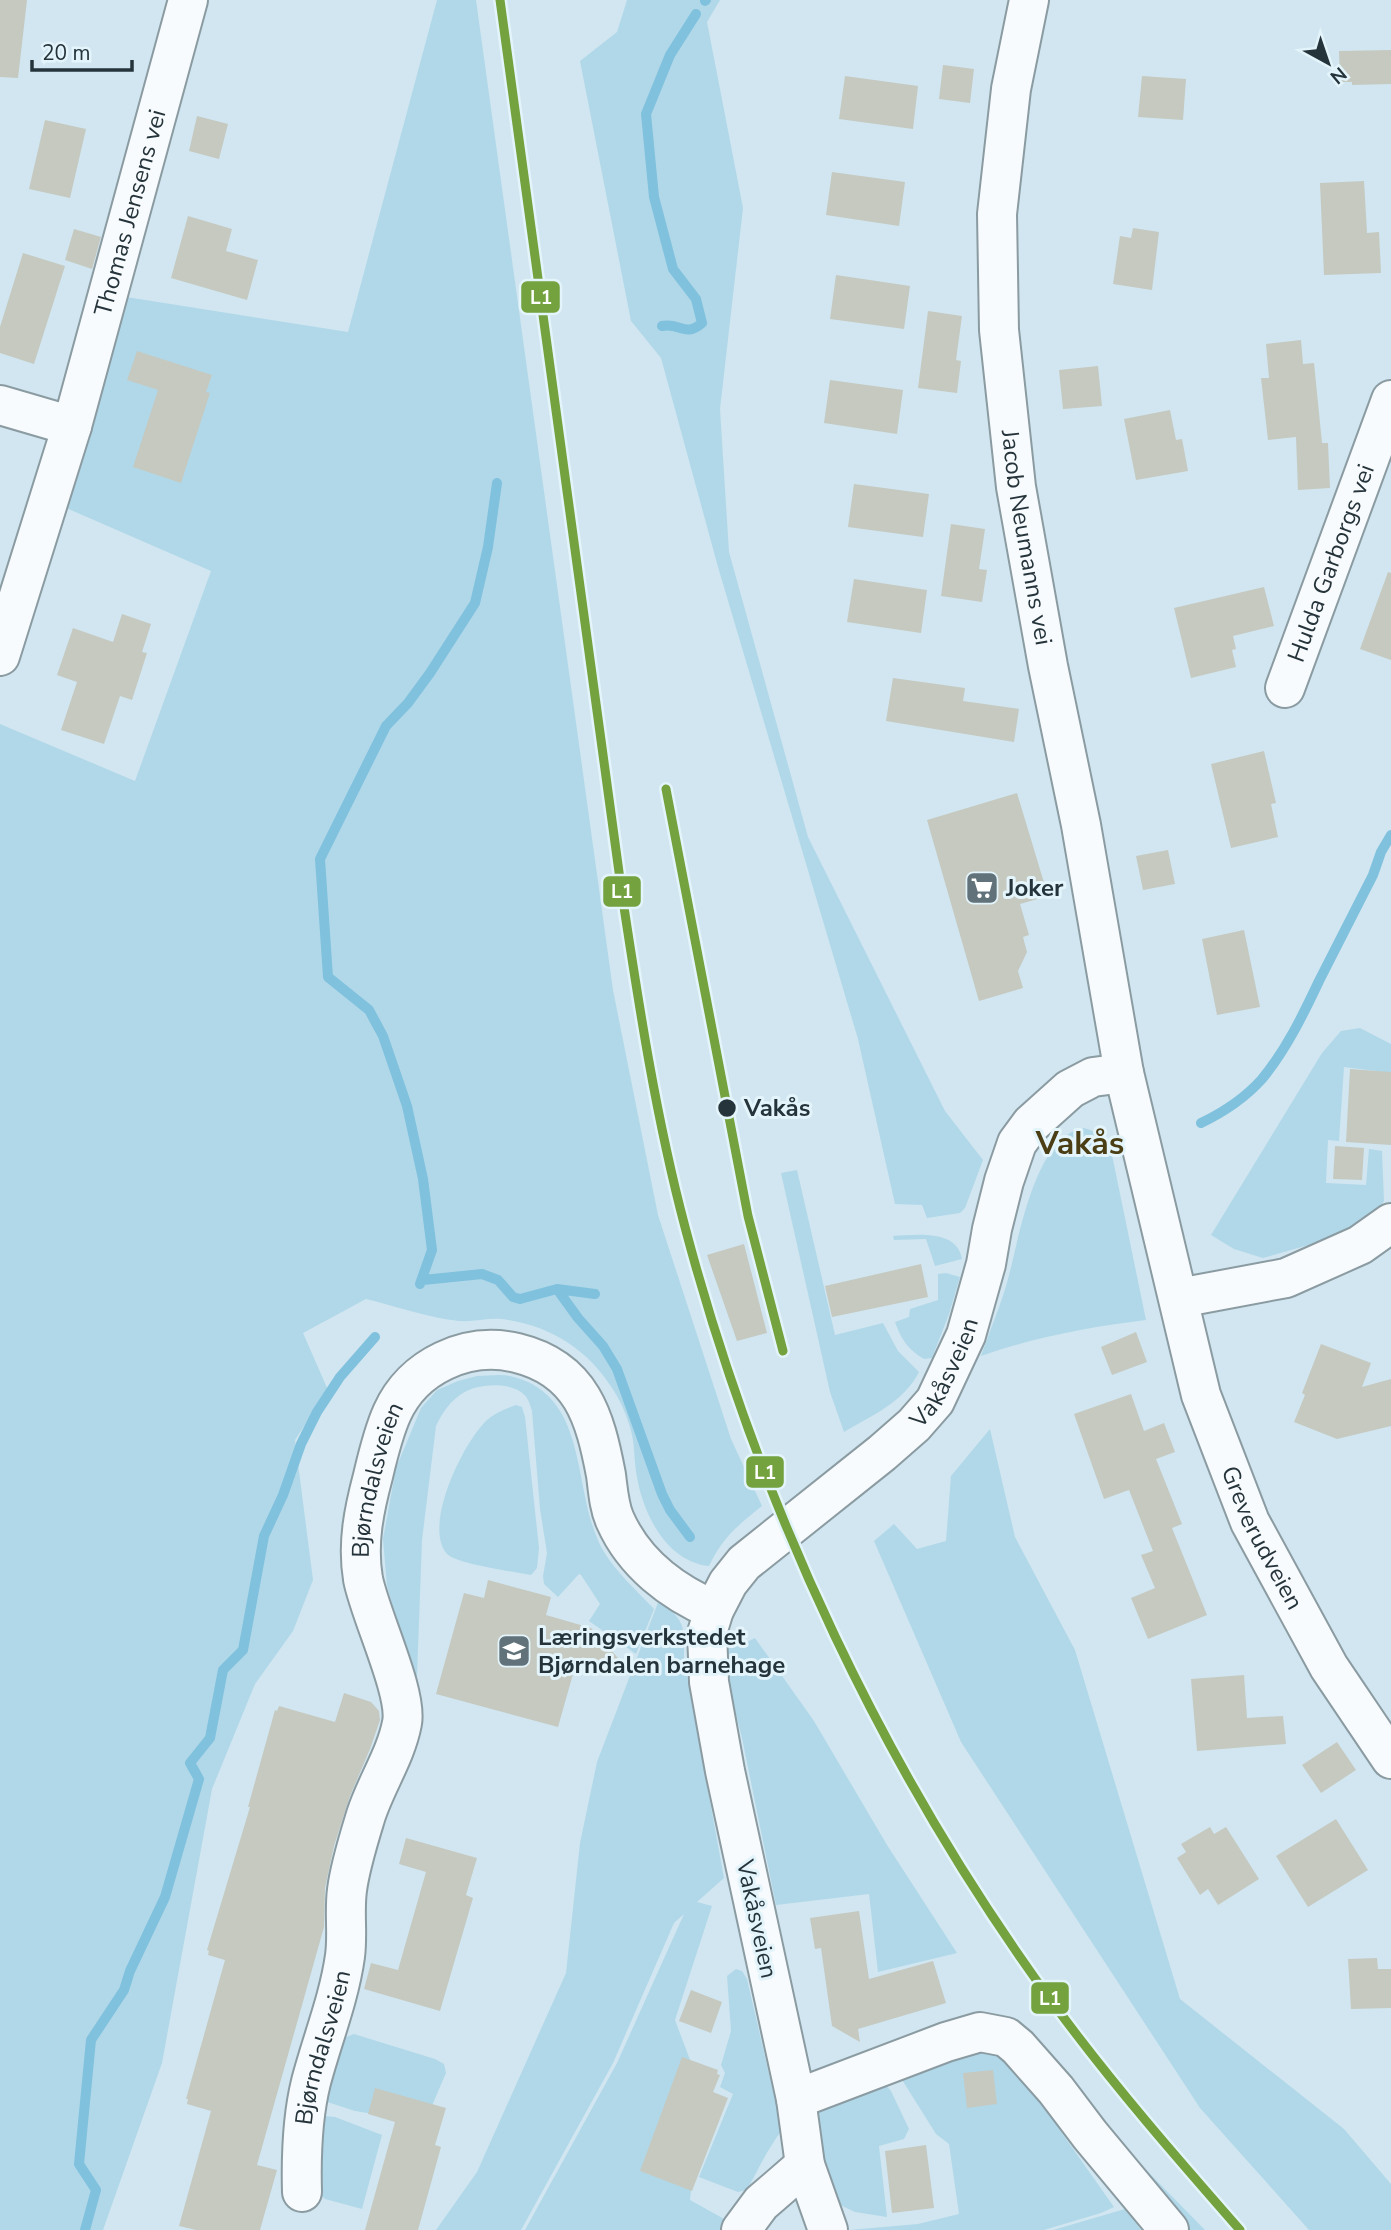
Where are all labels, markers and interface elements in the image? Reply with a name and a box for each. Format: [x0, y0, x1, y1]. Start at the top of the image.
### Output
scale bar [32, 28, 131, 72]
north arrow [1293, 28, 1363, 98]
text: 20 m [42, 39, 91, 67]
text: N [1324, 61, 1352, 90]
street label: Thomas Jensens vei [87, 106, 173, 320]
line badge: L1 [520, 280, 561, 314]
text: L1 [530, 285, 552, 311]
street label: Jacob Neumanns vei [994, 427, 1060, 648]
street label: Hulda Garborgs vei [1280, 460, 1382, 667]
supermarket icon: Joker [963, 869, 1001, 907]
place label: Joker [1005, 872, 1064, 904]
line badge: L1 [602, 875, 642, 908]
text: L1 [611, 879, 633, 905]
place label: Vakås [743, 1092, 810, 1124]
marker: Vakås [716, 1097, 738, 1119]
district label: Vakås [1035, 1122, 1124, 1165]
street label: Vakåsveien [902, 1314, 986, 1436]
street label: Bjørndalsveien [345, 1396, 411, 1558]
line badge: L1 [745, 1455, 785, 1489]
text: L1 [754, 1460, 776, 1486]
street label: Greverudveien [1214, 1461, 1311, 1615]
place label: Læringsverkstedet Bjørndalen barnehage [538, 1621, 785, 1681]
school or university icon: Læringsverkstedet Bjørndalen barnehage [495, 1632, 533, 1670]
street label: Vakåsveien [729, 1856, 785, 1981]
street label: Bjørndalsveien [288, 1967, 358, 2127]
line badge: L1 [1030, 1981, 1070, 2015]
text: L1 [1039, 1986, 1061, 2012]

